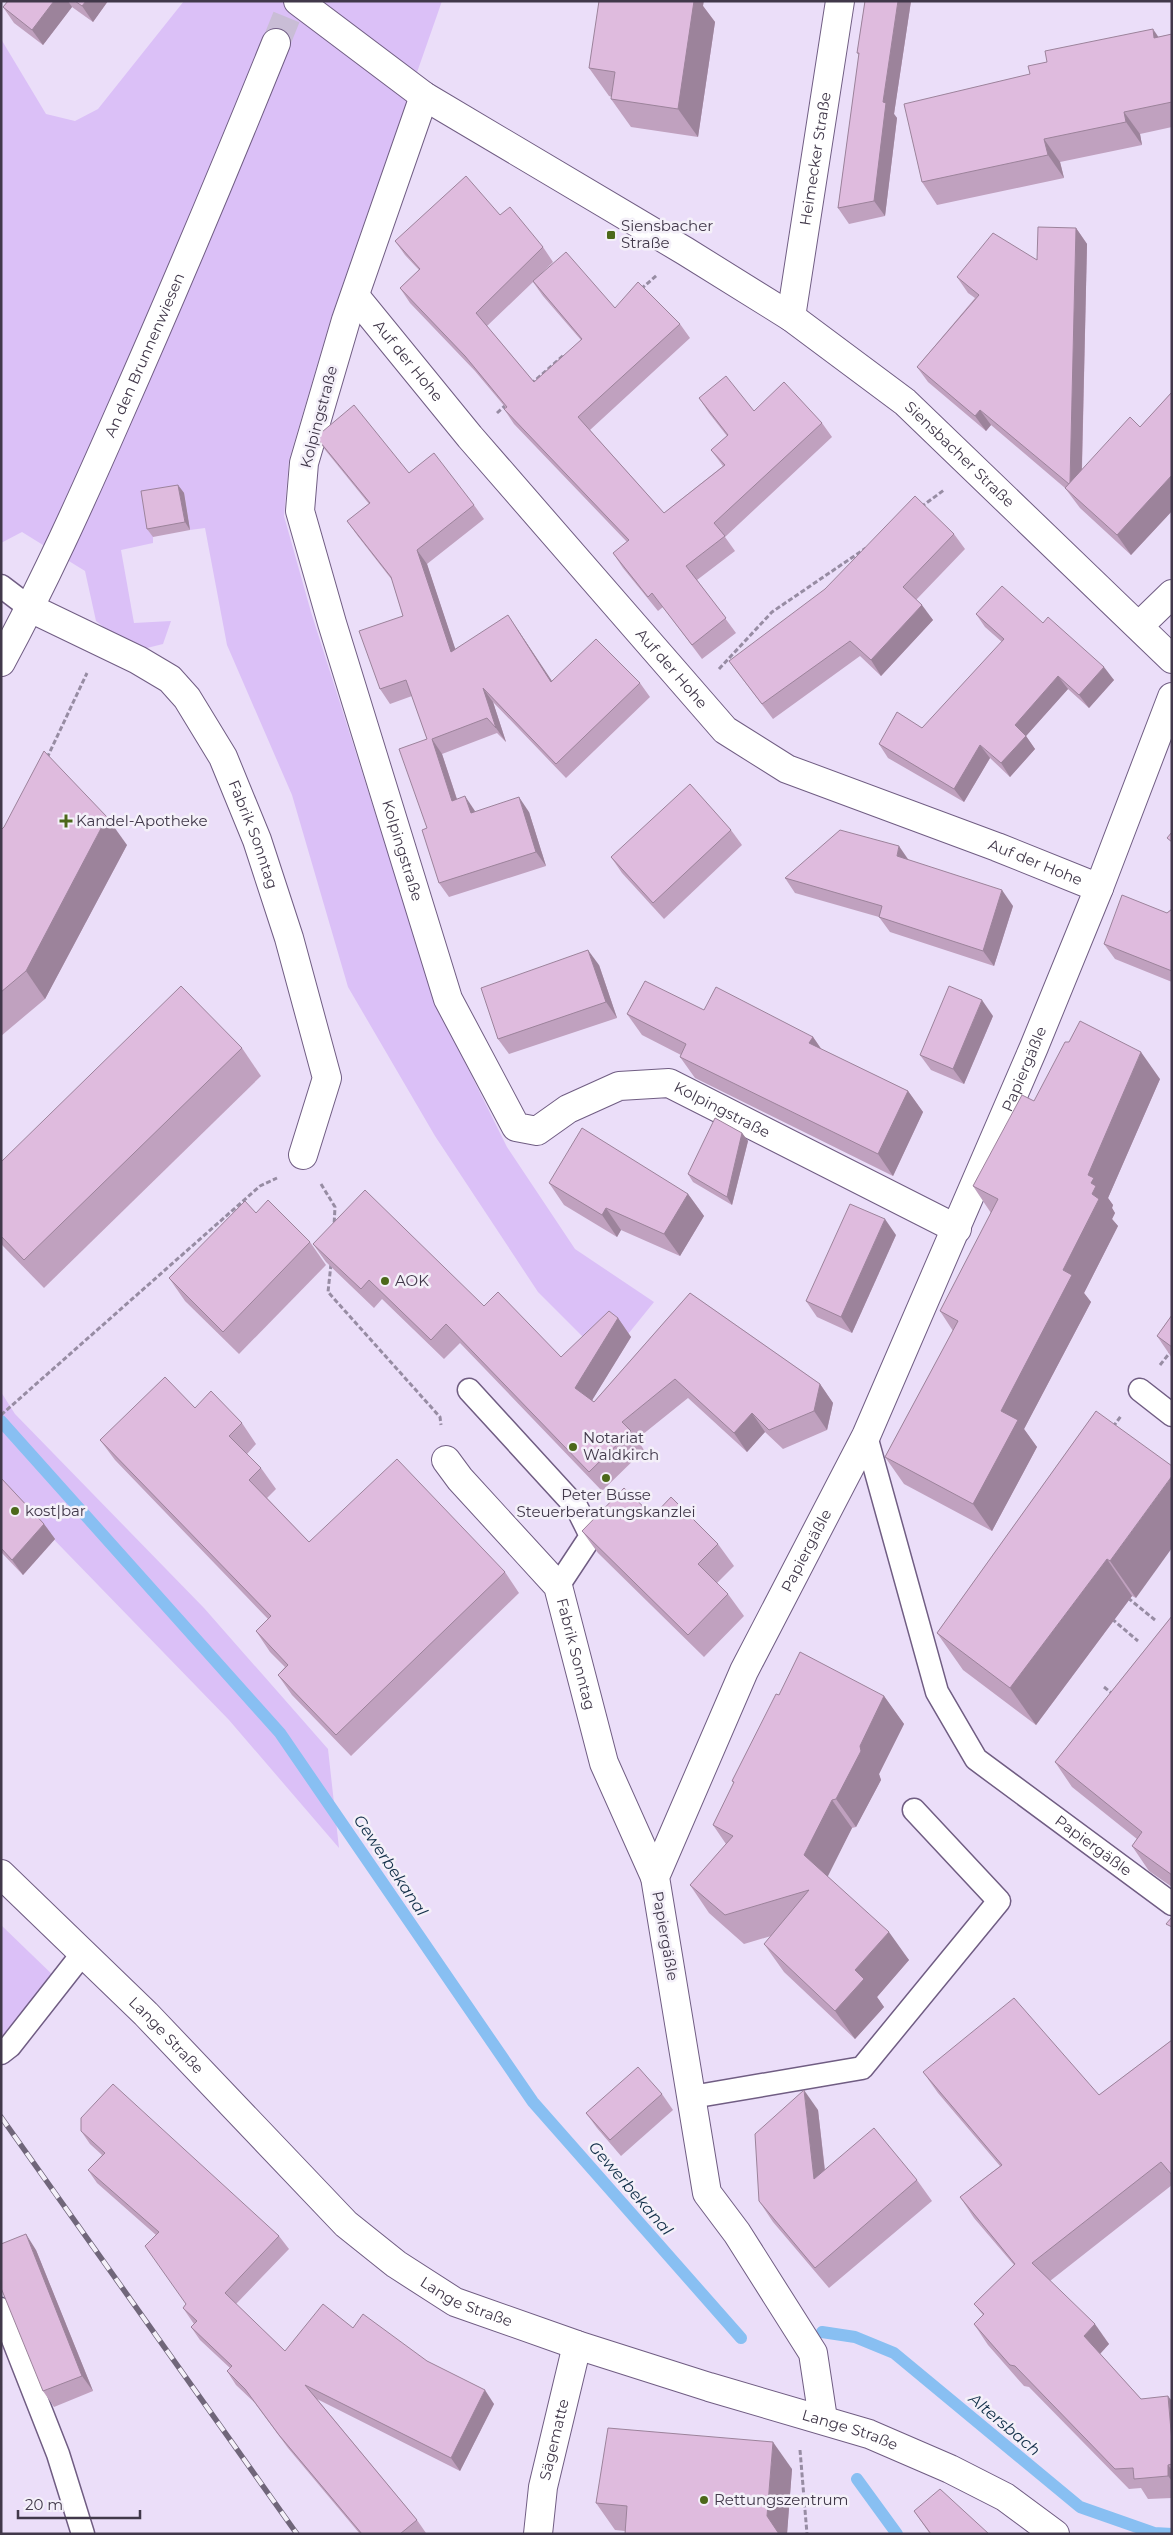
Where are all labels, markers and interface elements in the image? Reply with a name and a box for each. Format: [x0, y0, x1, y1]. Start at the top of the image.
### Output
street label: Heimecker Straße [795, 91, 835, 227]
place label: Siensbacher Straße [621, 216, 713, 252]
marker: Siensbacher Straße [605, 229, 617, 241]
street label: An den Brunnenwiesen [100, 270, 188, 440]
street label: Auf der Hohe [370, 316, 447, 405]
street label: Kolpingstraße [296, 364, 341, 470]
street label: Siensbacher Straße [901, 397, 1019, 511]
street label: Auf der Hohe [632, 624, 712, 712]
street label: Fabrik Sonntag [224, 777, 282, 891]
street label: Kolpingstraße [378, 797, 427, 903]
place label: Kandel-Apotheke [76, 811, 208, 830]
marker: Kandel-Apotheke [60, 815, 72, 827]
street label: Auf der Hohe [986, 835, 1085, 889]
street label: Papiergäßle [997, 1023, 1050, 1114]
street label: Kolpingstraße [671, 1077, 773, 1142]
place label: AOK [395, 1271, 429, 1290]
marker: AOK [379, 1275, 391, 1287]
place label: Notariat Waldkirch [583, 1428, 659, 1464]
marker: Notariat Waldkirch [567, 1441, 579, 1453]
marker: Peter Busse Steuerberatungskanzlei [600, 1472, 612, 1484]
place label: Peter Busse Steuerberatungskanzlei [516, 1485, 696, 1521]
place label: kost|bar [25, 1501, 86, 1520]
marker: kost|bar [9, 1505, 21, 1517]
street label: Papiergäßle [777, 1506, 835, 1595]
street label: Fabrik Sonntag [553, 1596, 600, 1712]
water label: Gewerbekanal [350, 1811, 432, 1920]
street label: Papiergäßle [1051, 1811, 1136, 1880]
street label: Papiergäßle [648, 1890, 683, 1982]
street label: Lange Straße [125, 1993, 208, 2078]
water label: Gewerbekanal [585, 2138, 677, 2240]
street label: Lange Straße [417, 2272, 515, 2330]
water label: Altersbach [964, 2388, 1044, 2460]
street label: Sägematte [535, 2397, 573, 2482]
street label: Lange Straße [800, 2405, 901, 2454]
scale bar [18, 2488, 140, 2520]
place label: Rettungszentrum [714, 2490, 849, 2509]
marker: Rettungszentrum [698, 2494, 710, 2506]
text: 20 m [25, 2495, 63, 2514]

